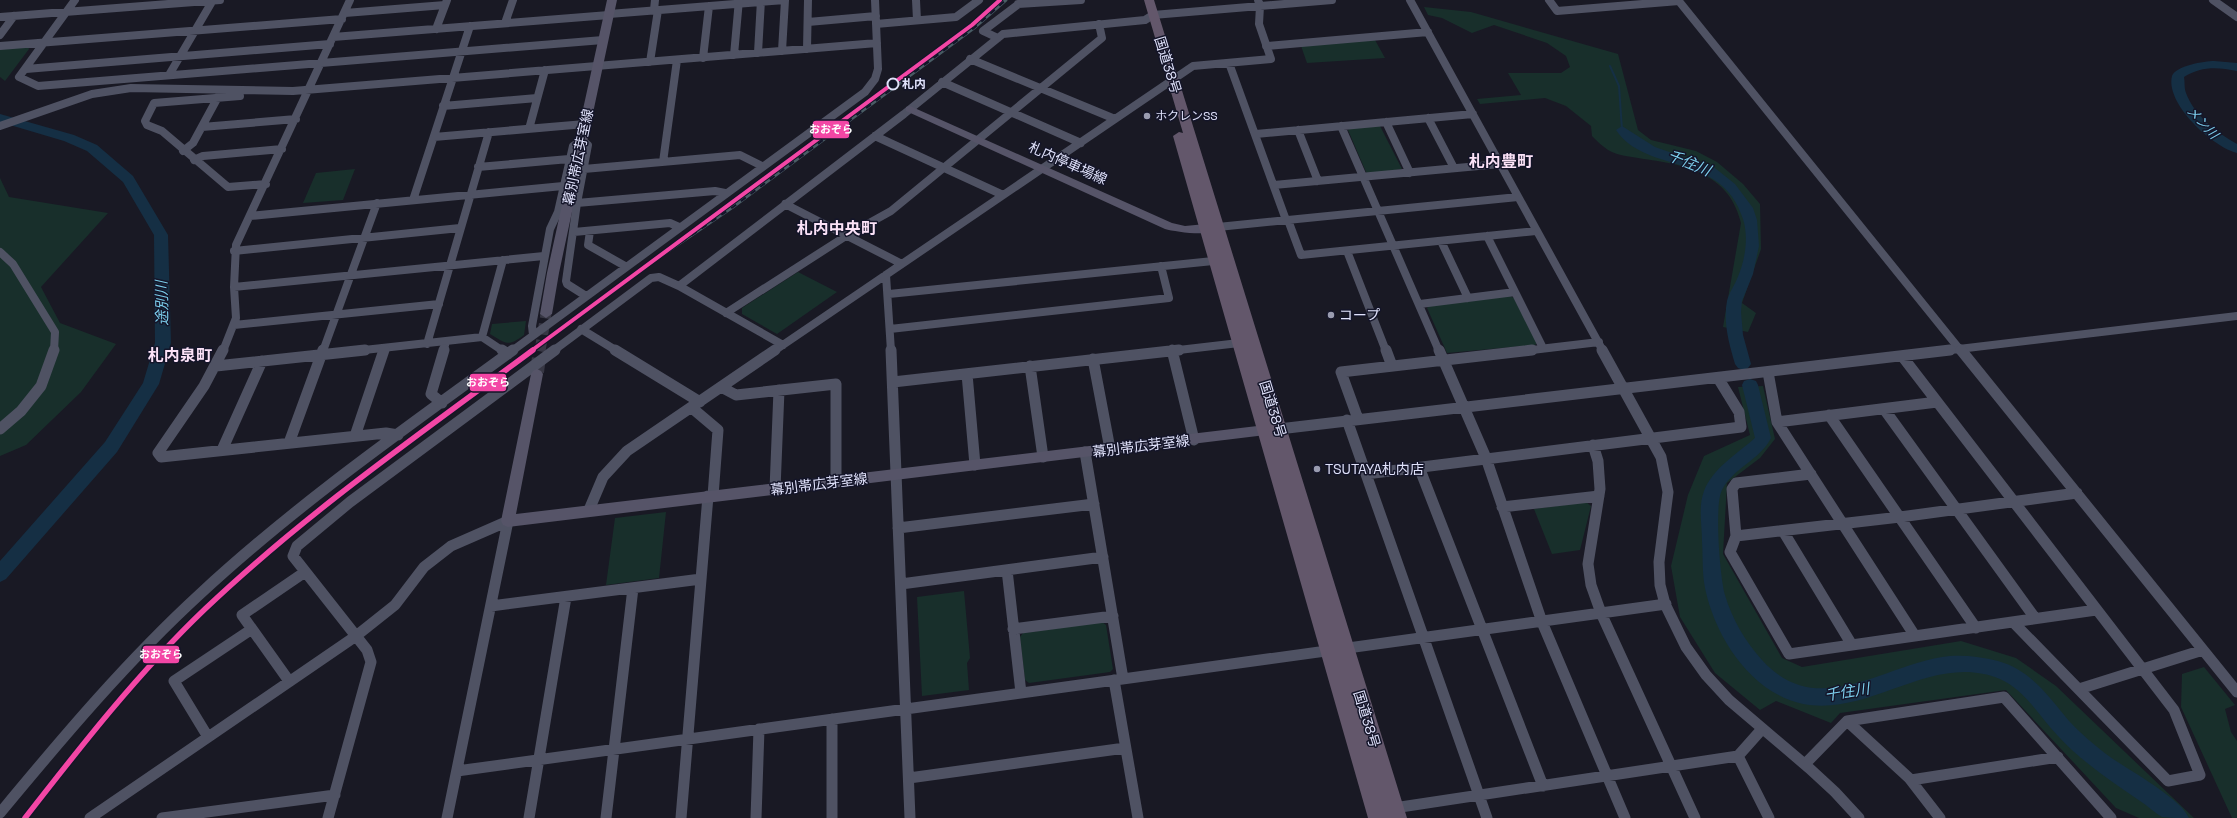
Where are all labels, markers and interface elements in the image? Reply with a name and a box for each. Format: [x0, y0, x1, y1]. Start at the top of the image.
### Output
street label: 国道38号 [1151, 34, 1185, 96]
place label: 札内 [902, 76, 926, 92]
marker: 札内 [886, 77, 900, 91]
water label: メン川 [2183, 102, 2224, 144]
street label: 幕別帯広芽室線 [559, 107, 597, 207]
place label: ホクレンSS [1155, 108, 1218, 124]
marker: ホクレンSS [1142, 111, 1152, 121]
line badge: おおぞら [812, 120, 850, 139]
text: おおぞら [809, 122, 853, 136]
street label: 札内停車場線 [1026, 138, 1110, 188]
water label: 千住川 [1665, 145, 1715, 181]
district label: 札内豊町 [1469, 151, 1533, 172]
district label: 札内中央町 [797, 218, 877, 239]
water label: 途別川 [152, 278, 171, 326]
place label: コープ [1339, 306, 1380, 324]
marker: コープ [1326, 310, 1336, 320]
district label: 札内泉町 [148, 345, 212, 366]
line badge: おおぞら [469, 373, 507, 392]
text: おおぞら [466, 375, 510, 389]
street label: 国道38号 [1256, 378, 1290, 440]
street label: 幕別帯広芽室線 [1091, 431, 1191, 461]
place label: TSUTAYA札内店 [1325, 460, 1424, 478]
marker: TSUTAYA札内店 [1312, 464, 1322, 474]
street label: 幕別帯広芽室線 [769, 469, 869, 499]
line badge: おおぞら [142, 645, 180, 664]
text: おおぞら [139, 647, 183, 661]
water label: 千住川 [1823, 678, 1873, 704]
street label: 国道38号 [1350, 688, 1384, 750]

